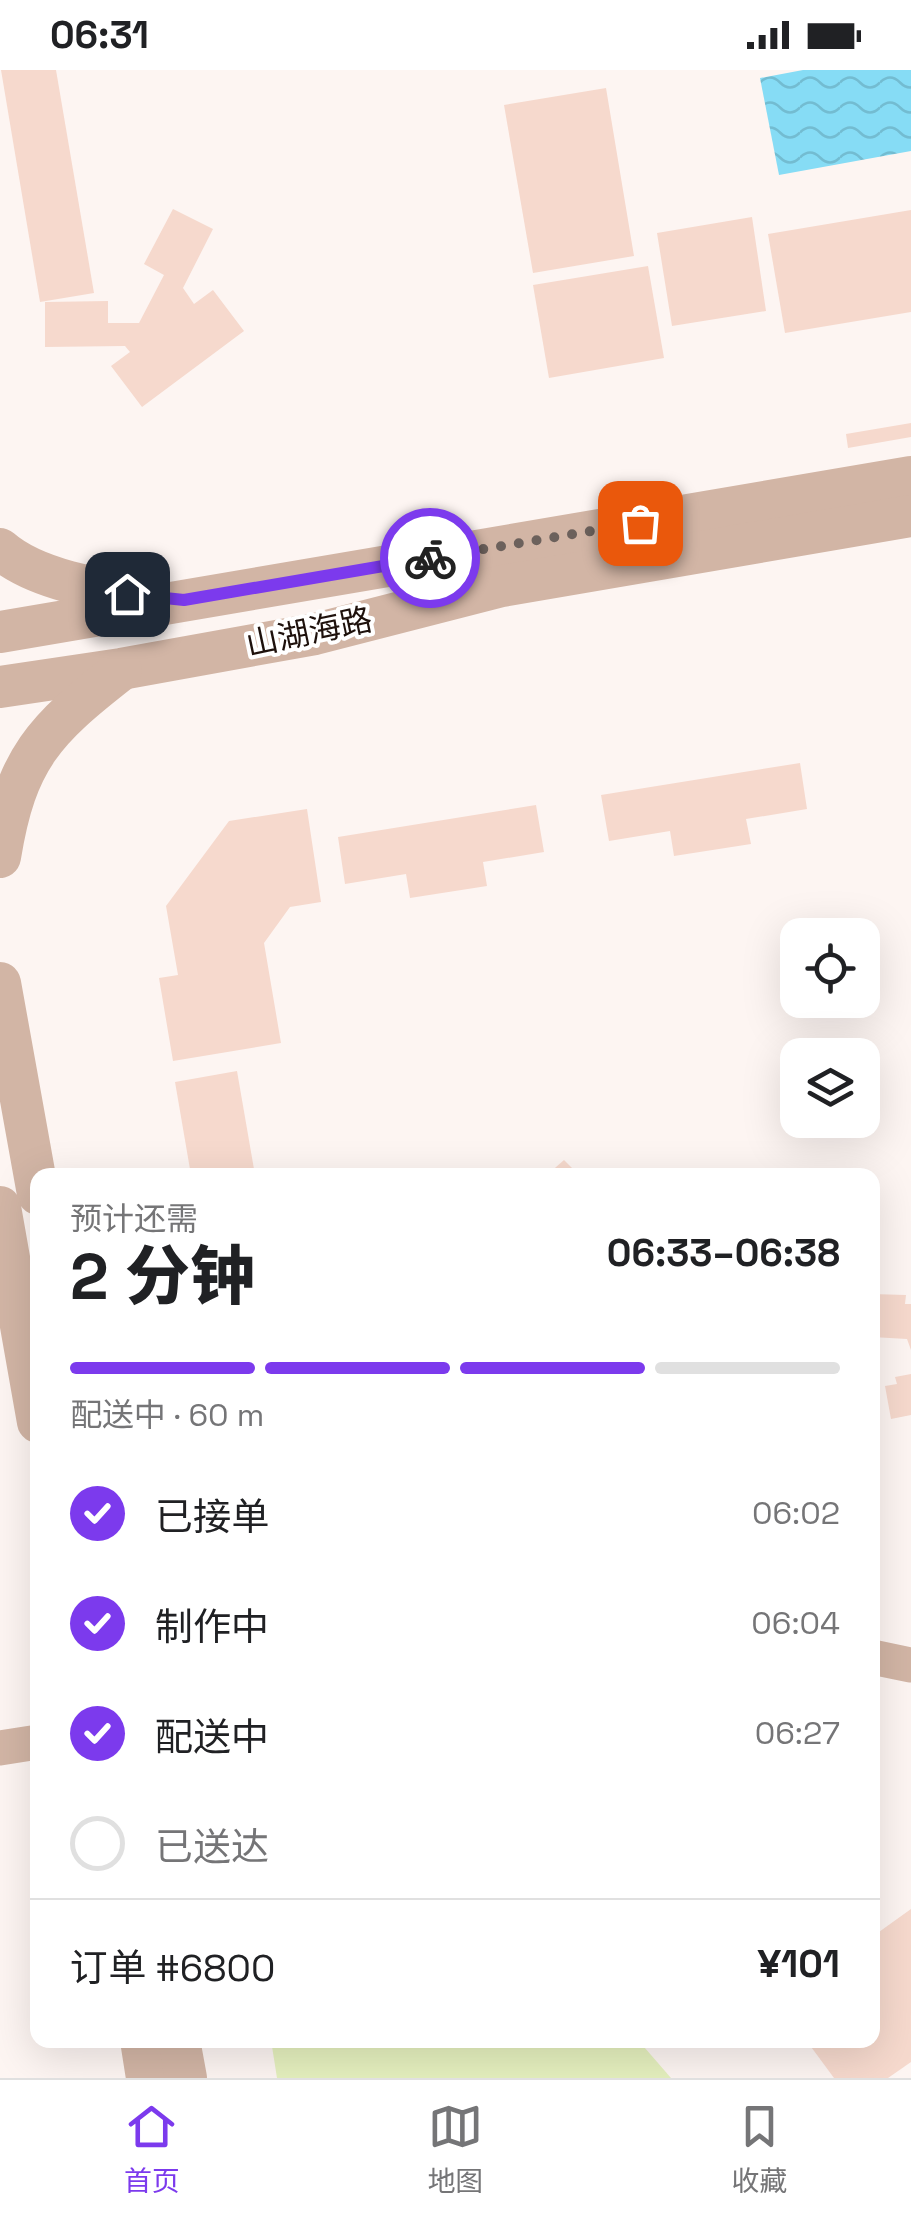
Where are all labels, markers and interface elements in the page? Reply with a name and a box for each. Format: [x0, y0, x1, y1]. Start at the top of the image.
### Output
text: 06:31 [50, 11, 149, 59]
pin [598, 481, 683, 566]
icon: bag [613, 496, 668, 551]
courier [380, 508, 480, 608]
icon: bike [403, 531, 458, 586]
pin [85, 552, 170, 637]
icon: home [100, 567, 155, 622]
street label: 山湖海路 [242, 599, 376, 665]
map controls [780, 918, 880, 1138]
button: locate [780, 918, 880, 1018]
button: layers [780, 1038, 880, 1138]
text: 预计还需 [70, 1199, 198, 1239]
text: 06:33–06:38 [607, 1229, 840, 1277]
text: 2 分钟 [70, 1235, 255, 1318]
text: 配送中 · 60 m [70, 1395, 264, 1435]
icon: check [70, 1486, 125, 1541]
text: 已接单 [155, 1493, 269, 1541]
text: 06:02 [752, 1493, 840, 1533]
icon: check [70, 1596, 125, 1651]
text: 制作中 [155, 1603, 269, 1651]
text: 06:04 [751, 1603, 840, 1643]
icon: check [70, 1706, 125, 1761]
text: 配送中 [155, 1713, 269, 1761]
text: 06:27 [755, 1713, 840, 1753]
text: 已送达 [155, 1823, 269, 1871]
text: ¥101 [757, 1940, 840, 1988]
text: 订单 #6800 [70, 1944, 275, 1992]
tab: 首页 [124, 2099, 180, 2199]
tab: 地图 [427, 2099, 483, 2199]
tab: 收藏 [731, 2099, 787, 2199]

